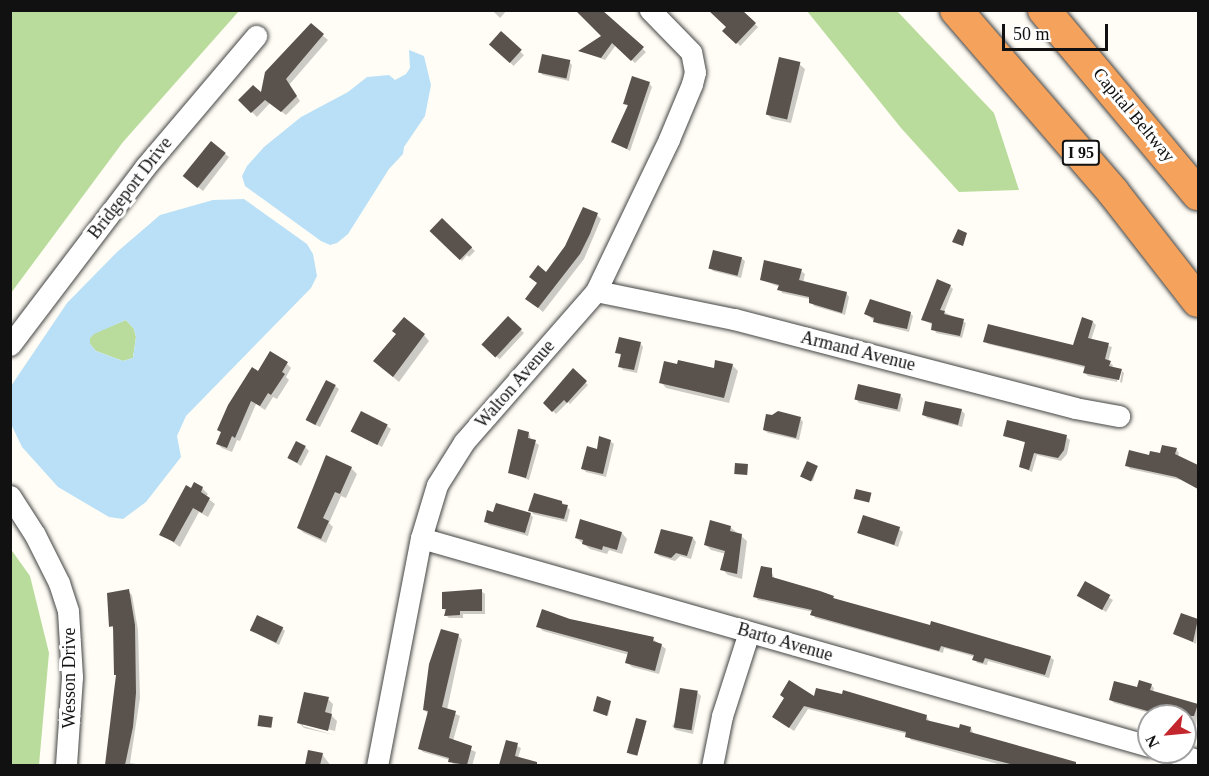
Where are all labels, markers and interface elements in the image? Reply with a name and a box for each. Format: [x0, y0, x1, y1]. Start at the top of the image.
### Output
scale bar [1005, 12, 1112, 50]
text: 50 m [1013, 24, 1050, 44]
street label: Capital Beltway [1088, 63, 1180, 167]
street label: Bridgeport Drive [83, 133, 177, 243]
road number: I 95 [1062, 140, 1100, 166]
street label: Armand Avenue [798, 326, 918, 376]
street label: Walton Avenue [471, 335, 559, 433]
street label: Barto Avenue [734, 618, 836, 666]
street label: Wesson Drive [58, 627, 80, 729]
north arrow [1137, 704, 1197, 764]
text: N [1142, 732, 1162, 751]

